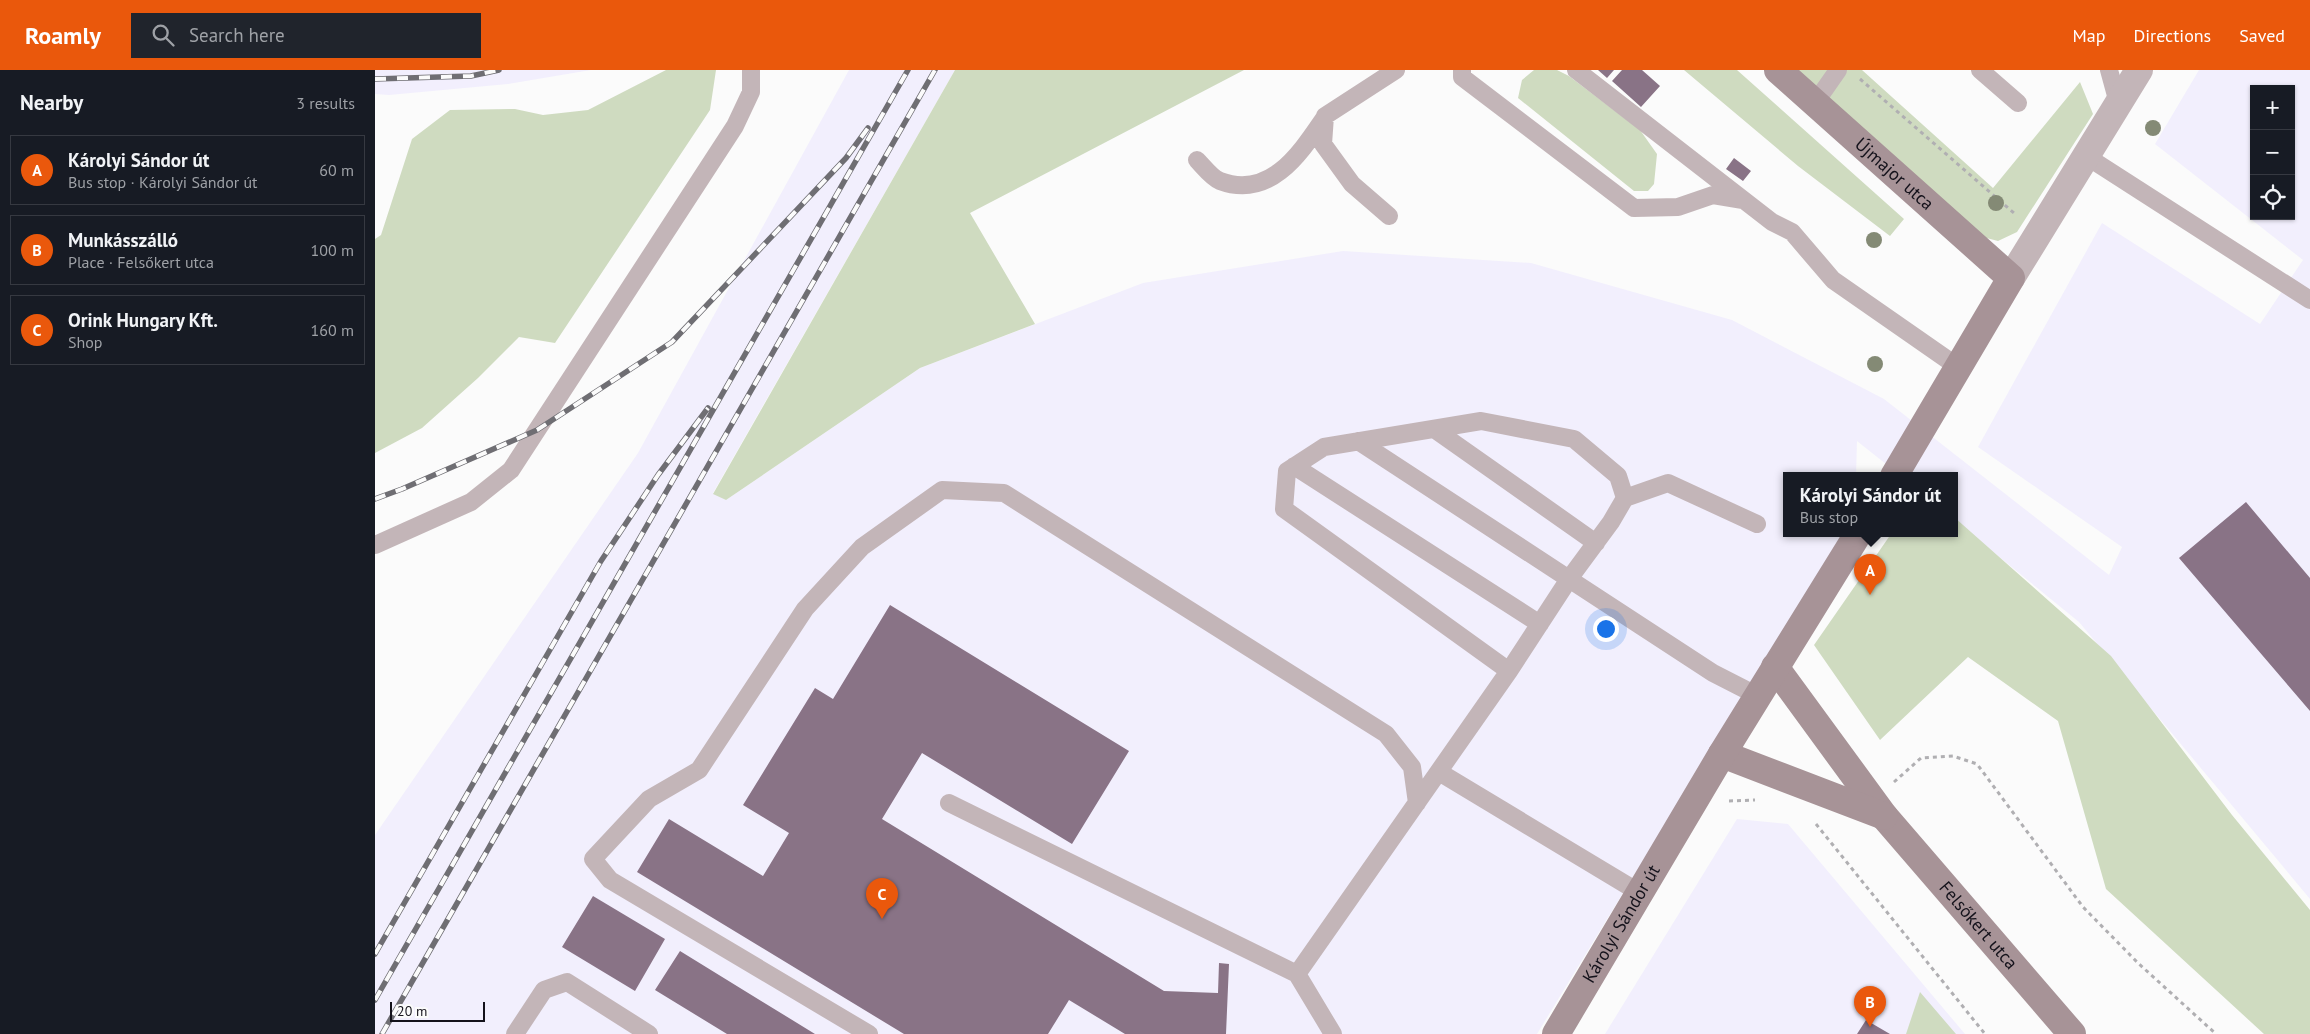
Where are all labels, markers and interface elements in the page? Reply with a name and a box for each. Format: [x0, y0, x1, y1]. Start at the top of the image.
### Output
search box [131, 13, 481, 58]
text: Roamly [25, 20, 101, 51]
icon: search [149, 21, 177, 49]
text: Search here [189, 23, 285, 47]
text: Map [2073, 24, 2105, 47]
text: Directions [2133, 24, 2211, 47]
text: Saved [2239, 24, 2285, 47]
map controls [2250, 85, 2295, 220]
button: + [2250, 85, 2295, 130]
text: Nearby [20, 89, 83, 116]
text: 3 results [296, 93, 355, 113]
button: − [2250, 130, 2295, 175]
street label: Újmajor utca [1850, 132, 1939, 215]
text: Károlyi Sándor út [68, 148, 209, 172]
text: A [32, 160, 42, 180]
text: 60 m [319, 160, 354, 180]
text: Bus stop · Károlyi Sándor út [68, 172, 258, 192]
button: locate [2250, 175, 2295, 220]
text: Munkásszálló [68, 228, 178, 252]
text: B [32, 240, 42, 260]
text: 100 m [311, 240, 354, 260]
text: Place · Felsőkert utca [68, 252, 214, 272]
text: Orink Hungary Kft. [68, 308, 218, 332]
text: C [33, 320, 41, 340]
text: 160 m [311, 320, 354, 340]
text: Shop [68, 332, 102, 352]
popup [1783, 472, 1958, 537]
text: Károlyi Sándor út [1800, 483, 1941, 507]
text: Bus stop [1800, 507, 1858, 527]
pin: A [1854, 554, 1886, 595]
your location [1593, 616, 1619, 642]
street label: Károlyi Sándor út [1577, 860, 1665, 987]
street label: Felsőkert utca [1934, 876, 2023, 974]
pin: C [866, 878, 898, 919]
pin: B [1854, 986, 1886, 1027]
scale bar [390, 999, 485, 1022]
text: 20 m [397, 1002, 427, 1020]

